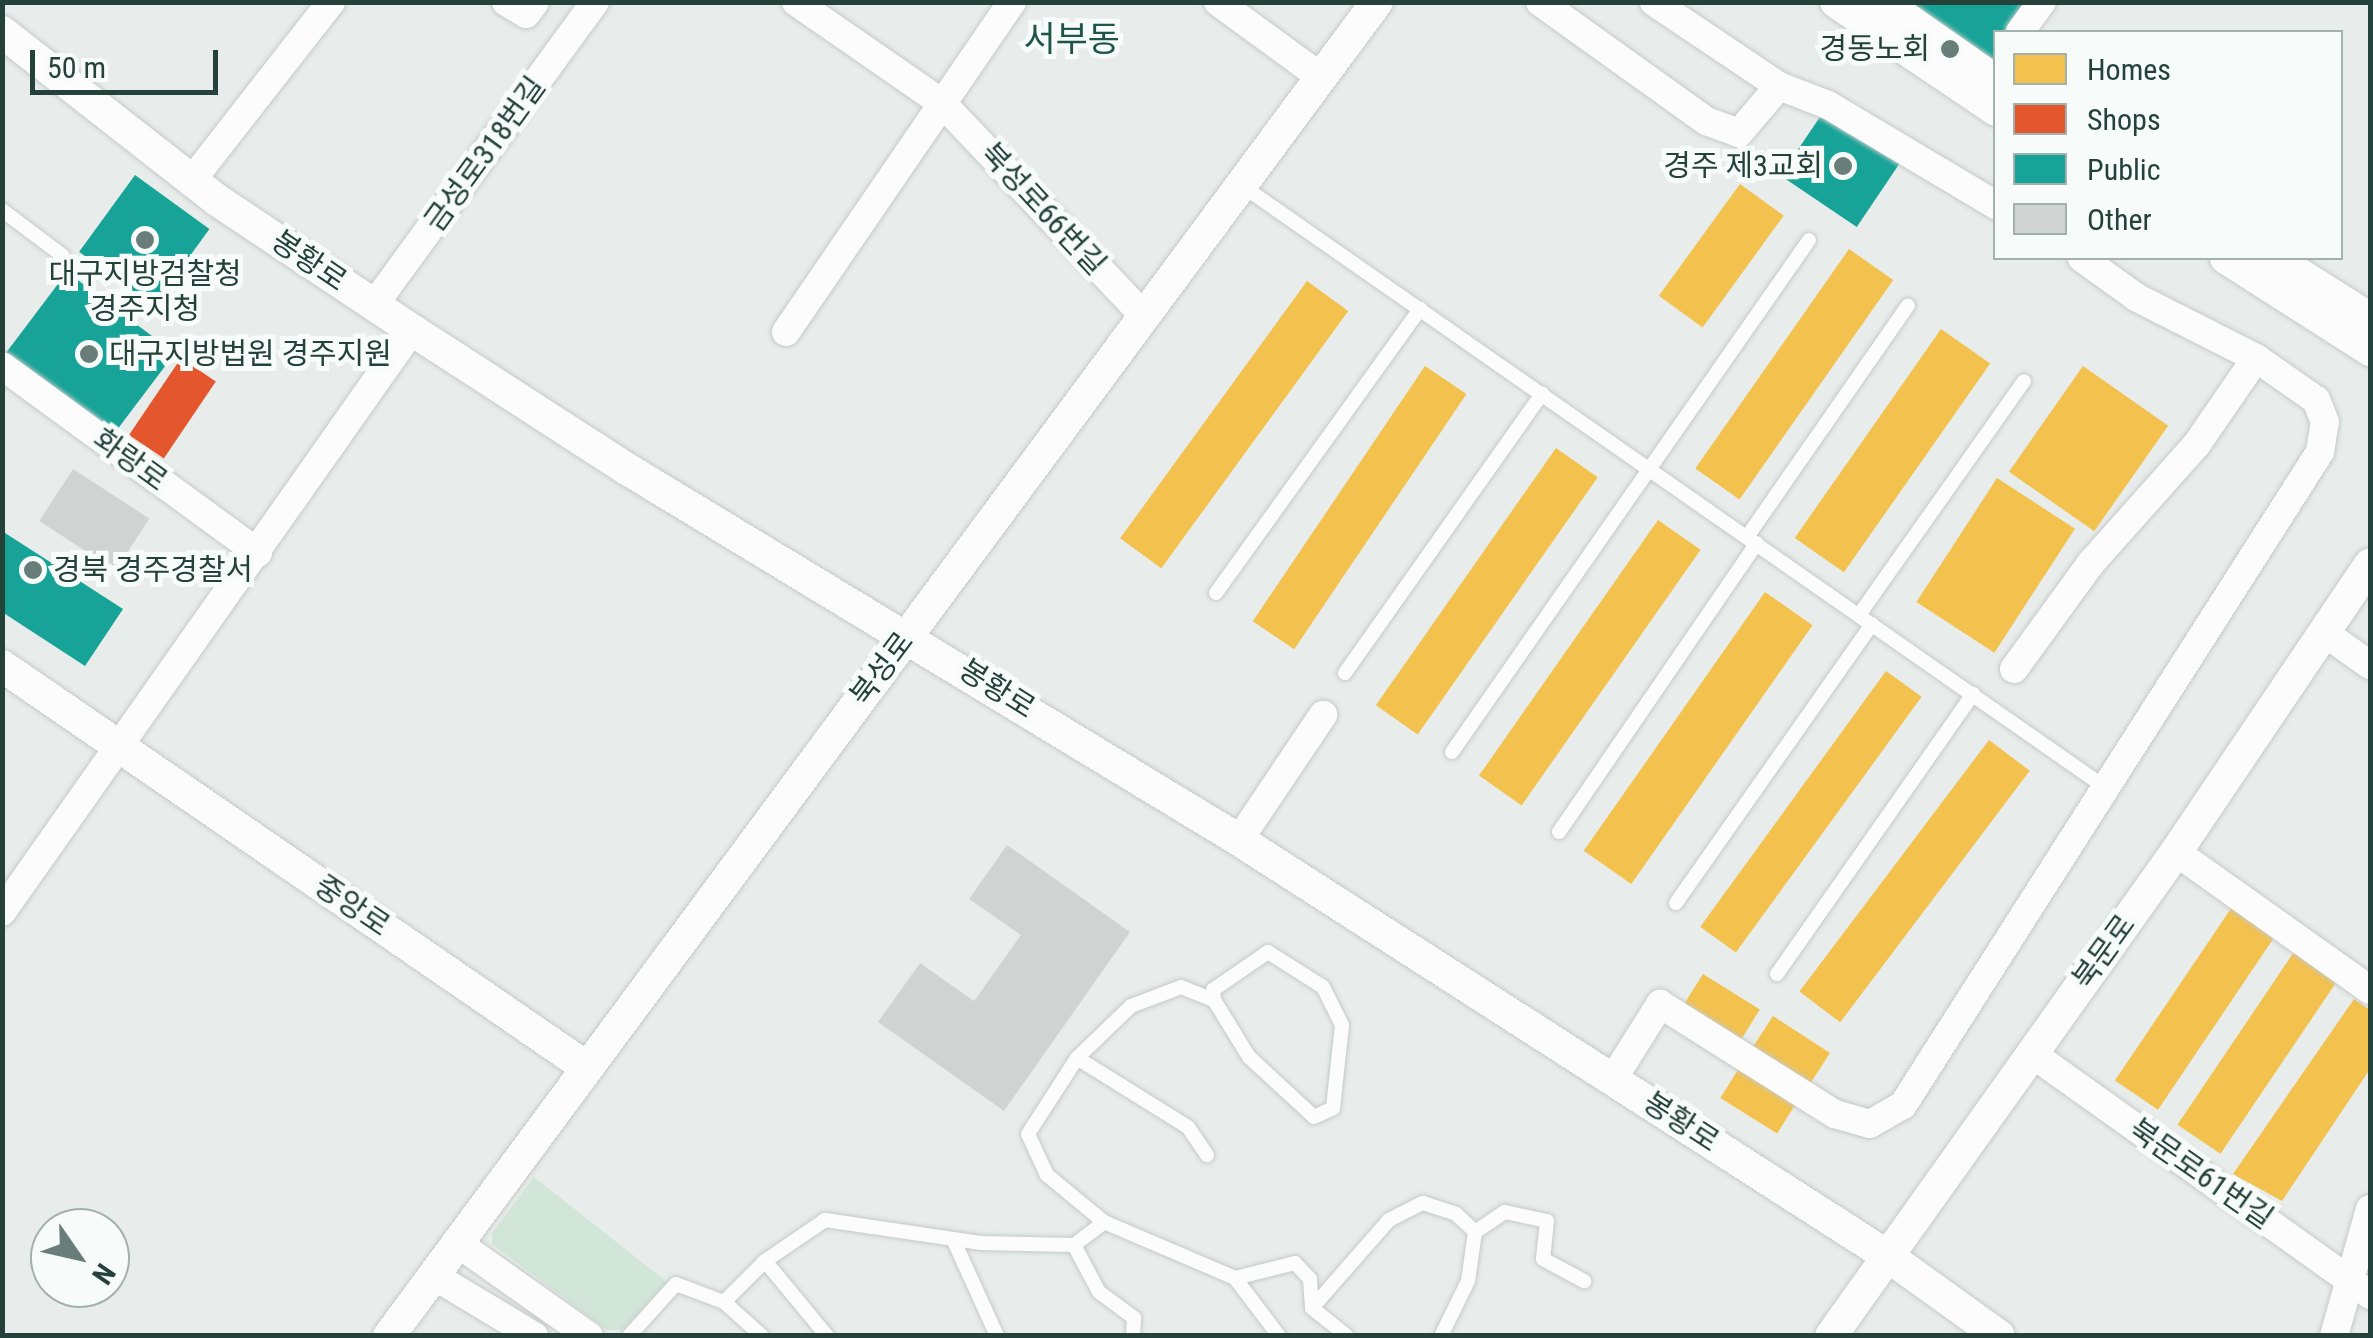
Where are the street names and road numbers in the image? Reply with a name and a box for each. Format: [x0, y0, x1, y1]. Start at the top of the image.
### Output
street label: 금성로318번길 [417, 70, 553, 238]
street label: 북성로66번길 [973, 135, 1113, 283]
street label: 봉황로 [265, 223, 353, 299]
street label: 화랑로 [86, 421, 174, 499]
street label: 북성로 [843, 625, 921, 713]
street label: 봉황로 [952, 652, 1042, 726]
street label: 중앙로 [308, 868, 396, 944]
street label: 북문로 [2065, 908, 2143, 996]
street label: 봉황로 [1636, 1084, 1726, 1160]
street label: 북문로61번길 [2122, 1111, 2280, 1237]

